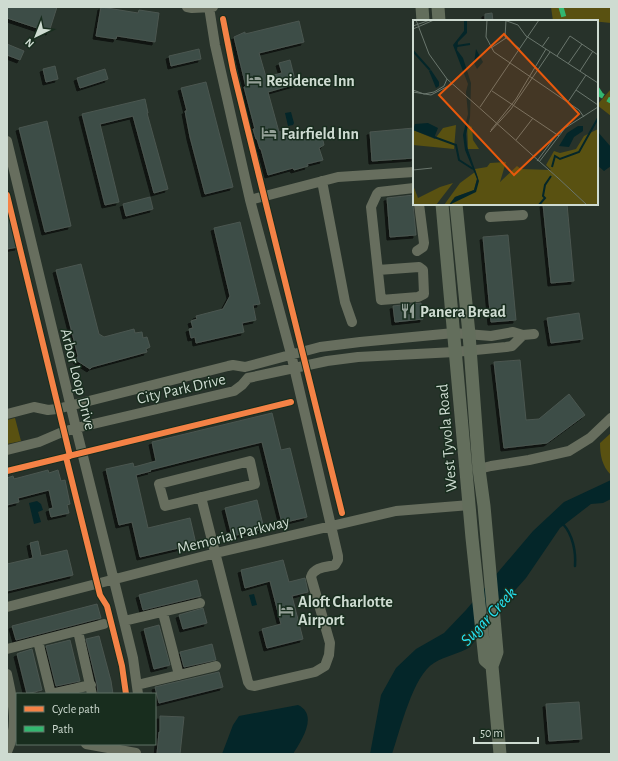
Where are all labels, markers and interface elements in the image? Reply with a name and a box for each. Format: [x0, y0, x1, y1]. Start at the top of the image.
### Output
north arrow [16, 16, 56, 56]
inset map [413, 20, 598, 205]
text: N [23, 36, 36, 50]
hotel icon: Residence Inn [245, 71, 263, 89]
place label: Residence Inn [266, 73, 355, 89]
hotel icon: Fairfield Inn [260, 124, 278, 142]
place label: Fairfield Inn [281, 126, 359, 142]
restaurant icon: Panera Bread [399, 302, 417, 320]
place label: Panera Bread [420, 304, 507, 320]
street label: Arbor Loop Drive [58, 327, 98, 432]
street label: City Park Drive [135, 371, 227, 408]
street label: West Tyvola Road [434, 383, 461, 493]
street label: Memorial Parkway [175, 513, 292, 558]
water label: Sugar Creek [457, 584, 520, 649]
place label: Aloft Charlotte Airport [298, 594, 393, 628]
hotel icon: Aloft Charlotte Airport [277, 601, 295, 619]
legend [16, 693, 156, 745]
text: Cycle path [52, 703, 100, 716]
scale bar [474, 719, 538, 745]
text: Path [52, 723, 74, 735]
text: 50 m [480, 727, 503, 739]

